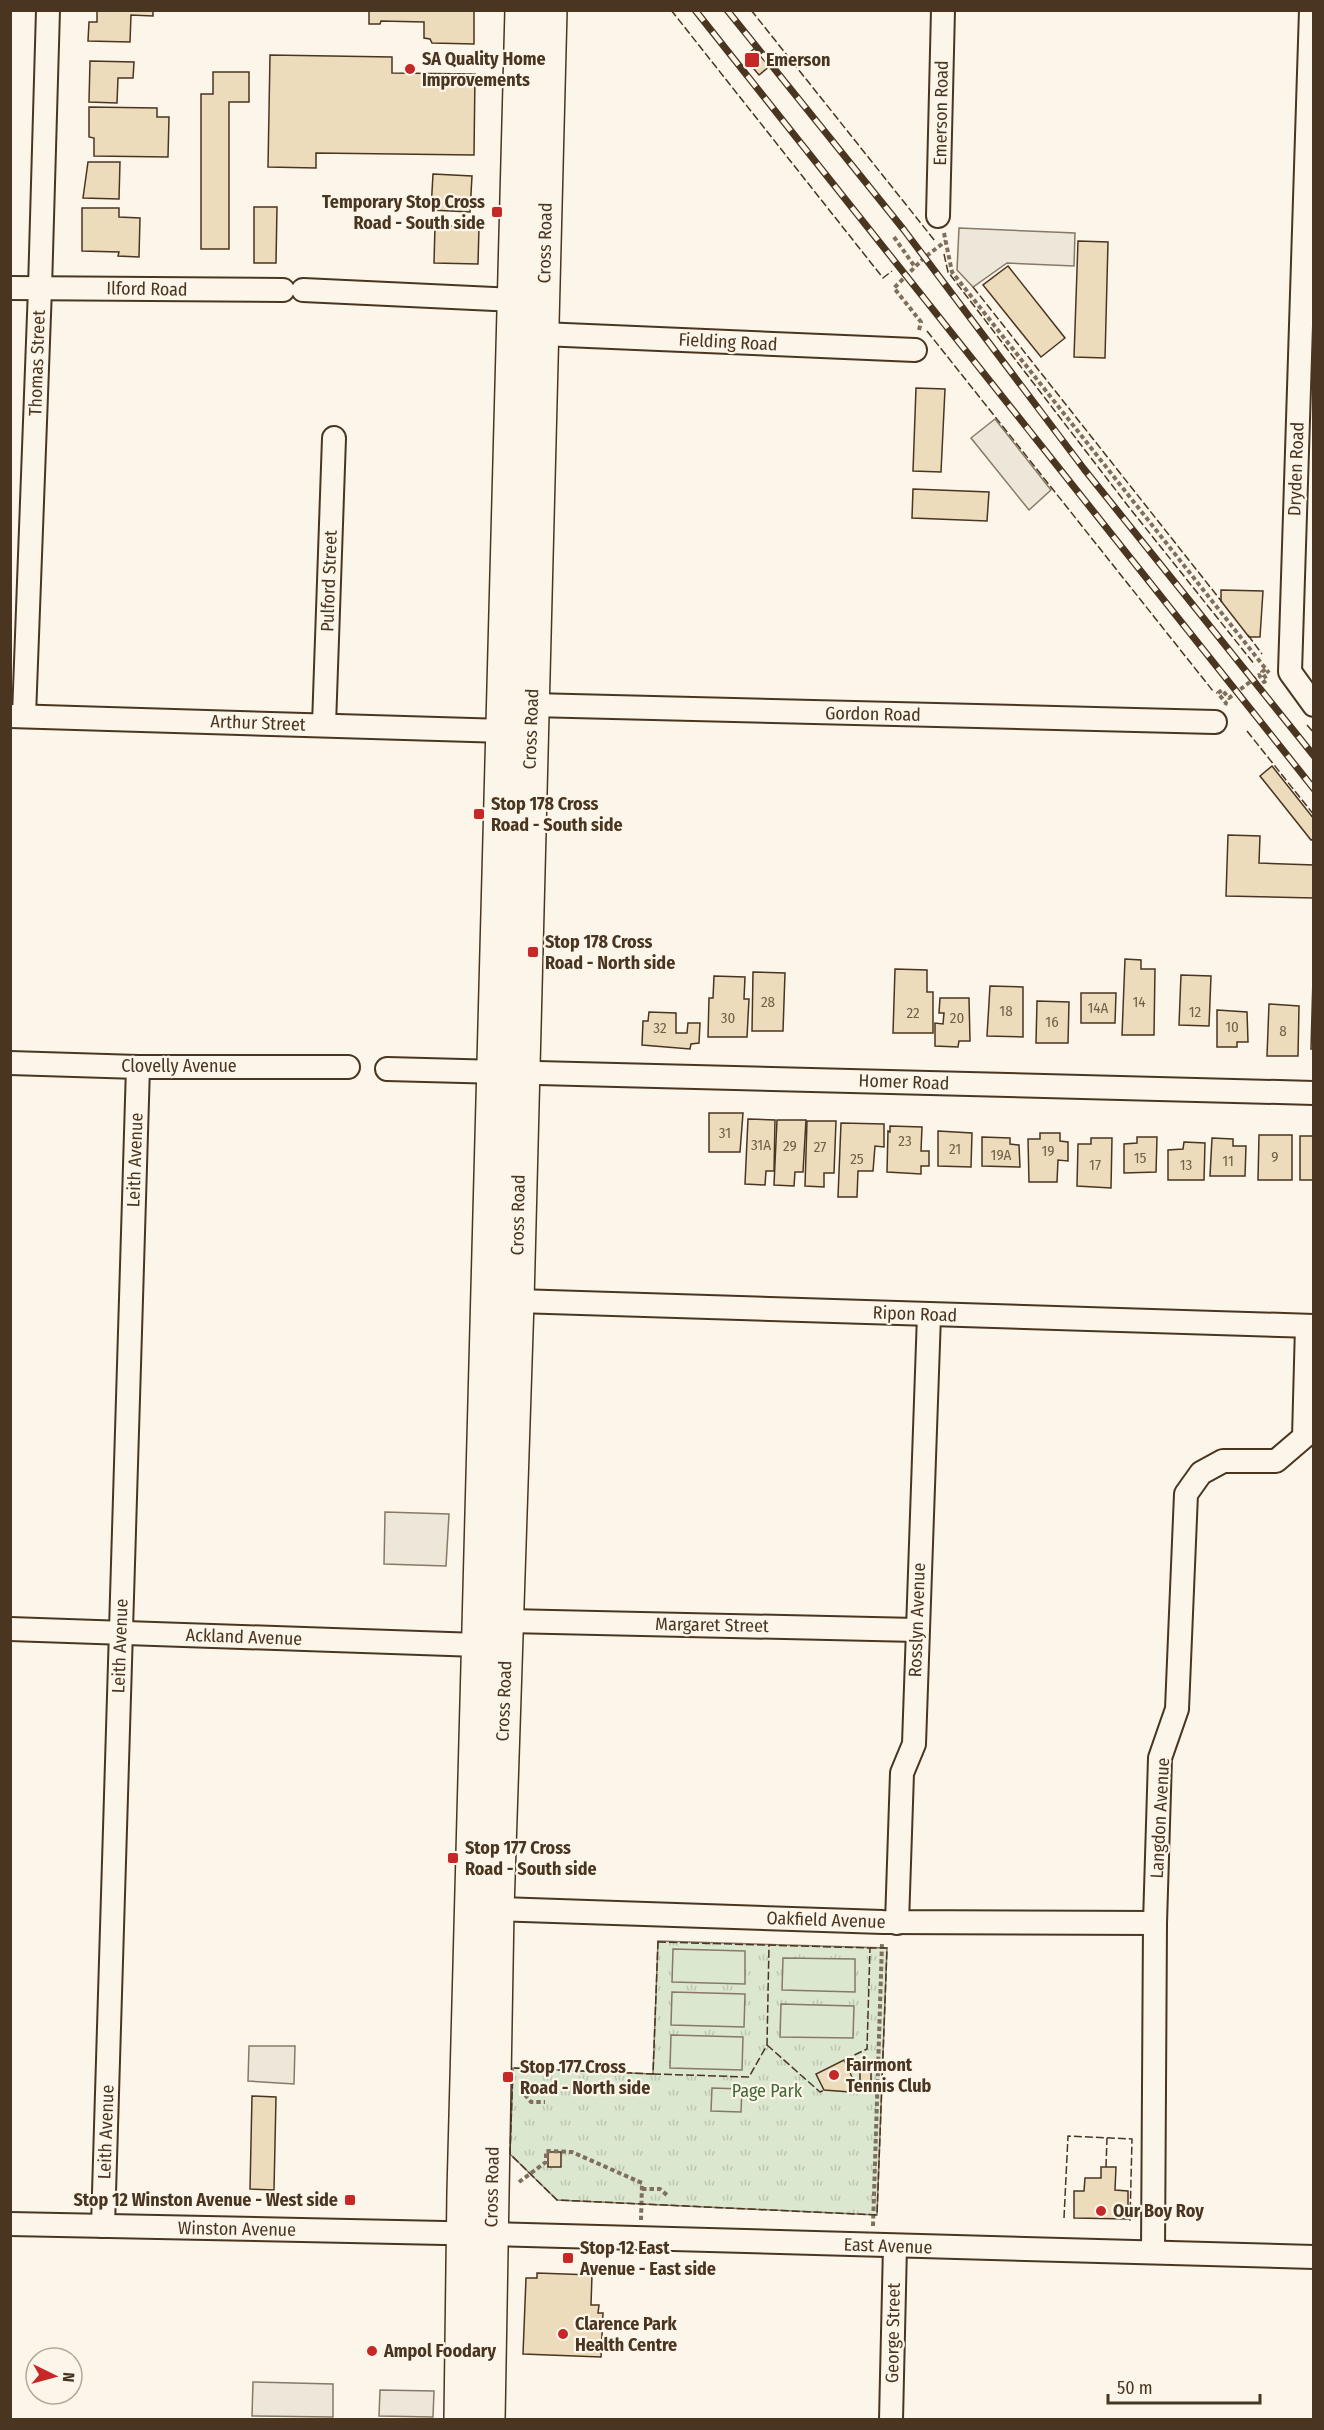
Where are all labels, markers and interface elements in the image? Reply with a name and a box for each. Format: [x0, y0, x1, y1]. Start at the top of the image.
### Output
place label: SA Quality Home Improvements [422, 48, 546, 91]
place label: Emerson [766, 49, 831, 71]
marker: Emerson [743, 51, 761, 69]
street label: Emerson Road [929, 60, 953, 166]
marker: SA Quality Home Improvements [403, 62, 417, 76]
place label: Temporary Stop Cross Road - South side [322, 191, 485, 234]
street label: Cross Road [533, 202, 557, 284]
marker: Temporary Stop Cross Road - South side [490, 205, 504, 219]
street label: Ilford Road [106, 277, 188, 301]
street label: Thomas Street [24, 310, 50, 416]
street label: Fielding Road [678, 328, 778, 356]
street label: Dryden Road [1283, 422, 1309, 516]
street label: Pulford Street [316, 530, 342, 632]
street label: Cross Road [519, 688, 543, 770]
street label: Gordon Road [825, 702, 921, 726]
street label: Arthur Street [210, 710, 306, 736]
place label: Stop 178 Cross Road - South side [491, 793, 623, 836]
marker: Stop 178 Cross Road - South side [472, 807, 486, 821]
place label: Stop 178 Cross Road - North side [545, 931, 675, 974]
marker: Stop 178 Cross Road - North side [526, 945, 540, 959]
house number: 28 [761, 993, 775, 1011]
house number: 14 [1132, 993, 1146, 1011]
house number: 14A [1087, 999, 1109, 1017]
house number: 18 [999, 1002, 1013, 1020]
house number: 12 [1189, 1003, 1202, 1021]
house number: 22 [906, 1004, 920, 1022]
house number: 30 [721, 1009, 735, 1027]
house number: 20 [950, 1009, 964, 1027]
house number: 16 [1045, 1013, 1059, 1031]
house number: 10 [1225, 1018, 1239, 1036]
house number: 32 [653, 1019, 667, 1037]
house number: 8 [1279, 1022, 1287, 1040]
street label: Clovelly Avenue [121, 1055, 237, 1077]
street label: Homer Road [858, 1069, 950, 1095]
street label: Leith Avenue [122, 1112, 148, 1208]
house number: 31 [719, 1124, 731, 1142]
house number: 23 [898, 1132, 912, 1150]
house number: 31A [751, 1136, 771, 1154]
house number: 29 [783, 1137, 797, 1155]
house number: 27 [814, 1138, 826, 1156]
house number: 21 [949, 1140, 961, 1158]
house number: 19 [1041, 1142, 1055, 1160]
house number: 19A [991, 1146, 1012, 1164]
house number: 9 [1271, 1148, 1279, 1166]
house number: 15 [1134, 1149, 1146, 1167]
house number: 25 [850, 1150, 864, 1168]
house number: 11 [1222, 1152, 1234, 1170]
house number: 17 [1089, 1156, 1101, 1174]
house number: 13 [1180, 1156, 1193, 1174]
street label: Cross Road [506, 1174, 530, 1256]
street label: Ripon Road [872, 1302, 958, 1326]
street label: Rosslyn Avenue [904, 1562, 930, 1678]
street label: Leith Avenue [107, 1598, 133, 1694]
street label: Margaret Street [655, 1613, 769, 1637]
street label: Ackland Avenue [185, 1624, 303, 1650]
street label: Cross Road [492, 1660, 516, 1742]
street label: Langdon Avenue [1146, 1757, 1174, 1879]
place label: Stop 177 Cross Road - South side [465, 1837, 597, 1880]
marker: Stop 177 Cross Road - South side [446, 1851, 460, 1865]
street label: Oakfield Avenue [766, 1907, 886, 1933]
place label: Fairmont Tennis Club [846, 2054, 932, 2097]
place label: Stop 177 Cross Road - North side [520, 2056, 650, 2099]
marker: Fairmont Tennis Club [827, 2068, 841, 2082]
marker: Stop 177 Cross Road - North side [501, 2070, 515, 2084]
park label: Page Park [732, 2080, 803, 2102]
street label: Leith Avenue [93, 2084, 119, 2180]
street label: Cross Road [480, 2146, 504, 2228]
place label: Stop 12 Winston Avenue - West side [74, 2189, 338, 2211]
marker: Stop 12 Winston Avenue - West side [343, 2193, 357, 2207]
place label: Our Boy Roy [1113, 2200, 1204, 2222]
marker: Our Boy Roy [1094, 2204, 1108, 2218]
street label: Winston Avenue [178, 2217, 296, 2241]
street label: East Avenue [843, 2233, 933, 2259]
place label: Stop 12 East Avenue - East side [579, 2237, 716, 2280]
marker: Stop 12 East Avenue - East side [561, 2251, 575, 2265]
street label: George Street [881, 2283, 905, 2383]
place label: Clarence Park Health Centre [575, 2313, 678, 2356]
marker: Clarence Park Health Centre [556, 2327, 570, 2341]
place label: Ampol Foodary [383, 2340, 496, 2362]
marker: Ampol Foodary [365, 2344, 379, 2358]
north arrow [24, 2346, 84, 2406]
scale bar [1108, 2367, 1260, 2405]
text: N [59, 2372, 78, 2383]
text: 50 m [1117, 2377, 1153, 2399]

